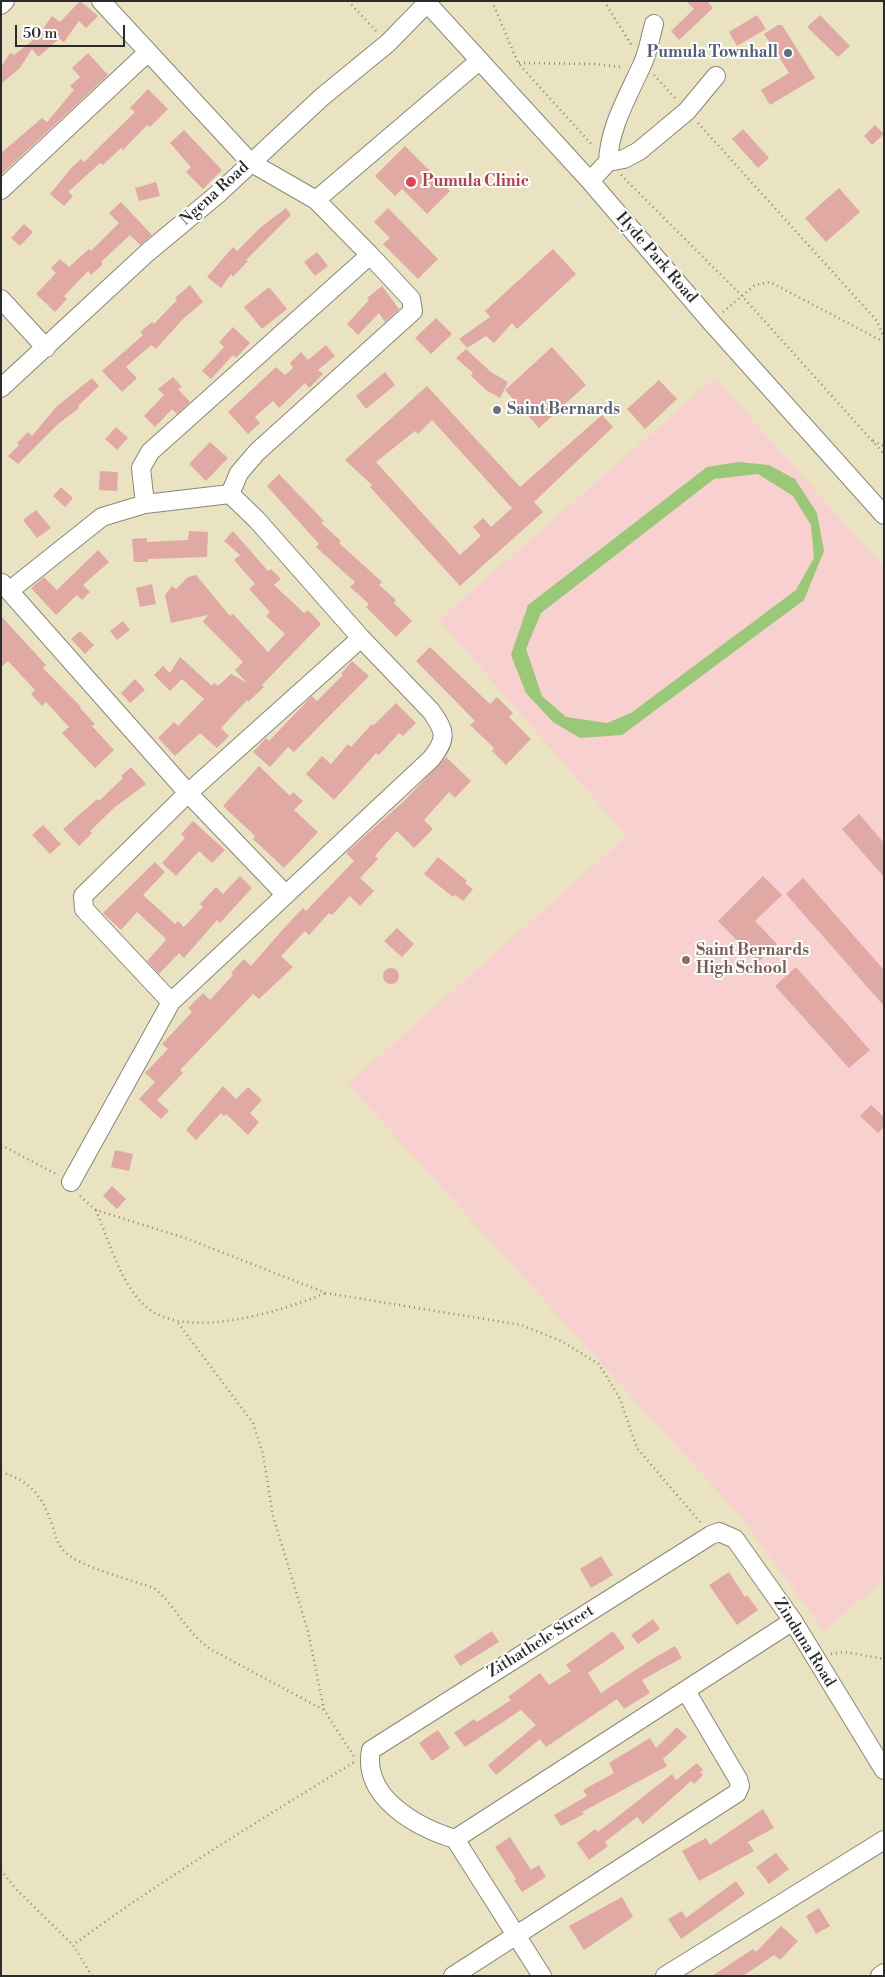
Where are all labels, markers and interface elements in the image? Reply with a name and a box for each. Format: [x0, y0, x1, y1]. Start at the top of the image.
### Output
scale bar [18, 15, 128, 47]
text: 50 m [23, 24, 57, 43]
place label: Pumula Townhall [647, 43, 778, 63]
marker: Pumula Townhall [782, 47, 794, 59]
street label: Ngena Road [177, 158, 253, 230]
place label: Pumula Clinic [422, 172, 529, 192]
marker: Pumula Clinic [404, 175, 418, 189]
street label: Hyde Park Road [611, 209, 701, 307]
place label: Saint Bernards [507, 400, 620, 420]
marker: Saint Bernards [491, 404, 503, 416]
place label: Saint Bernards High School [696, 941, 809, 979]
marker: Saint Bernards High School [680, 954, 692, 966]
street label: Zinduna Road [769, 1595, 839, 1691]
street label: Zithathele Street [484, 1602, 598, 1682]

